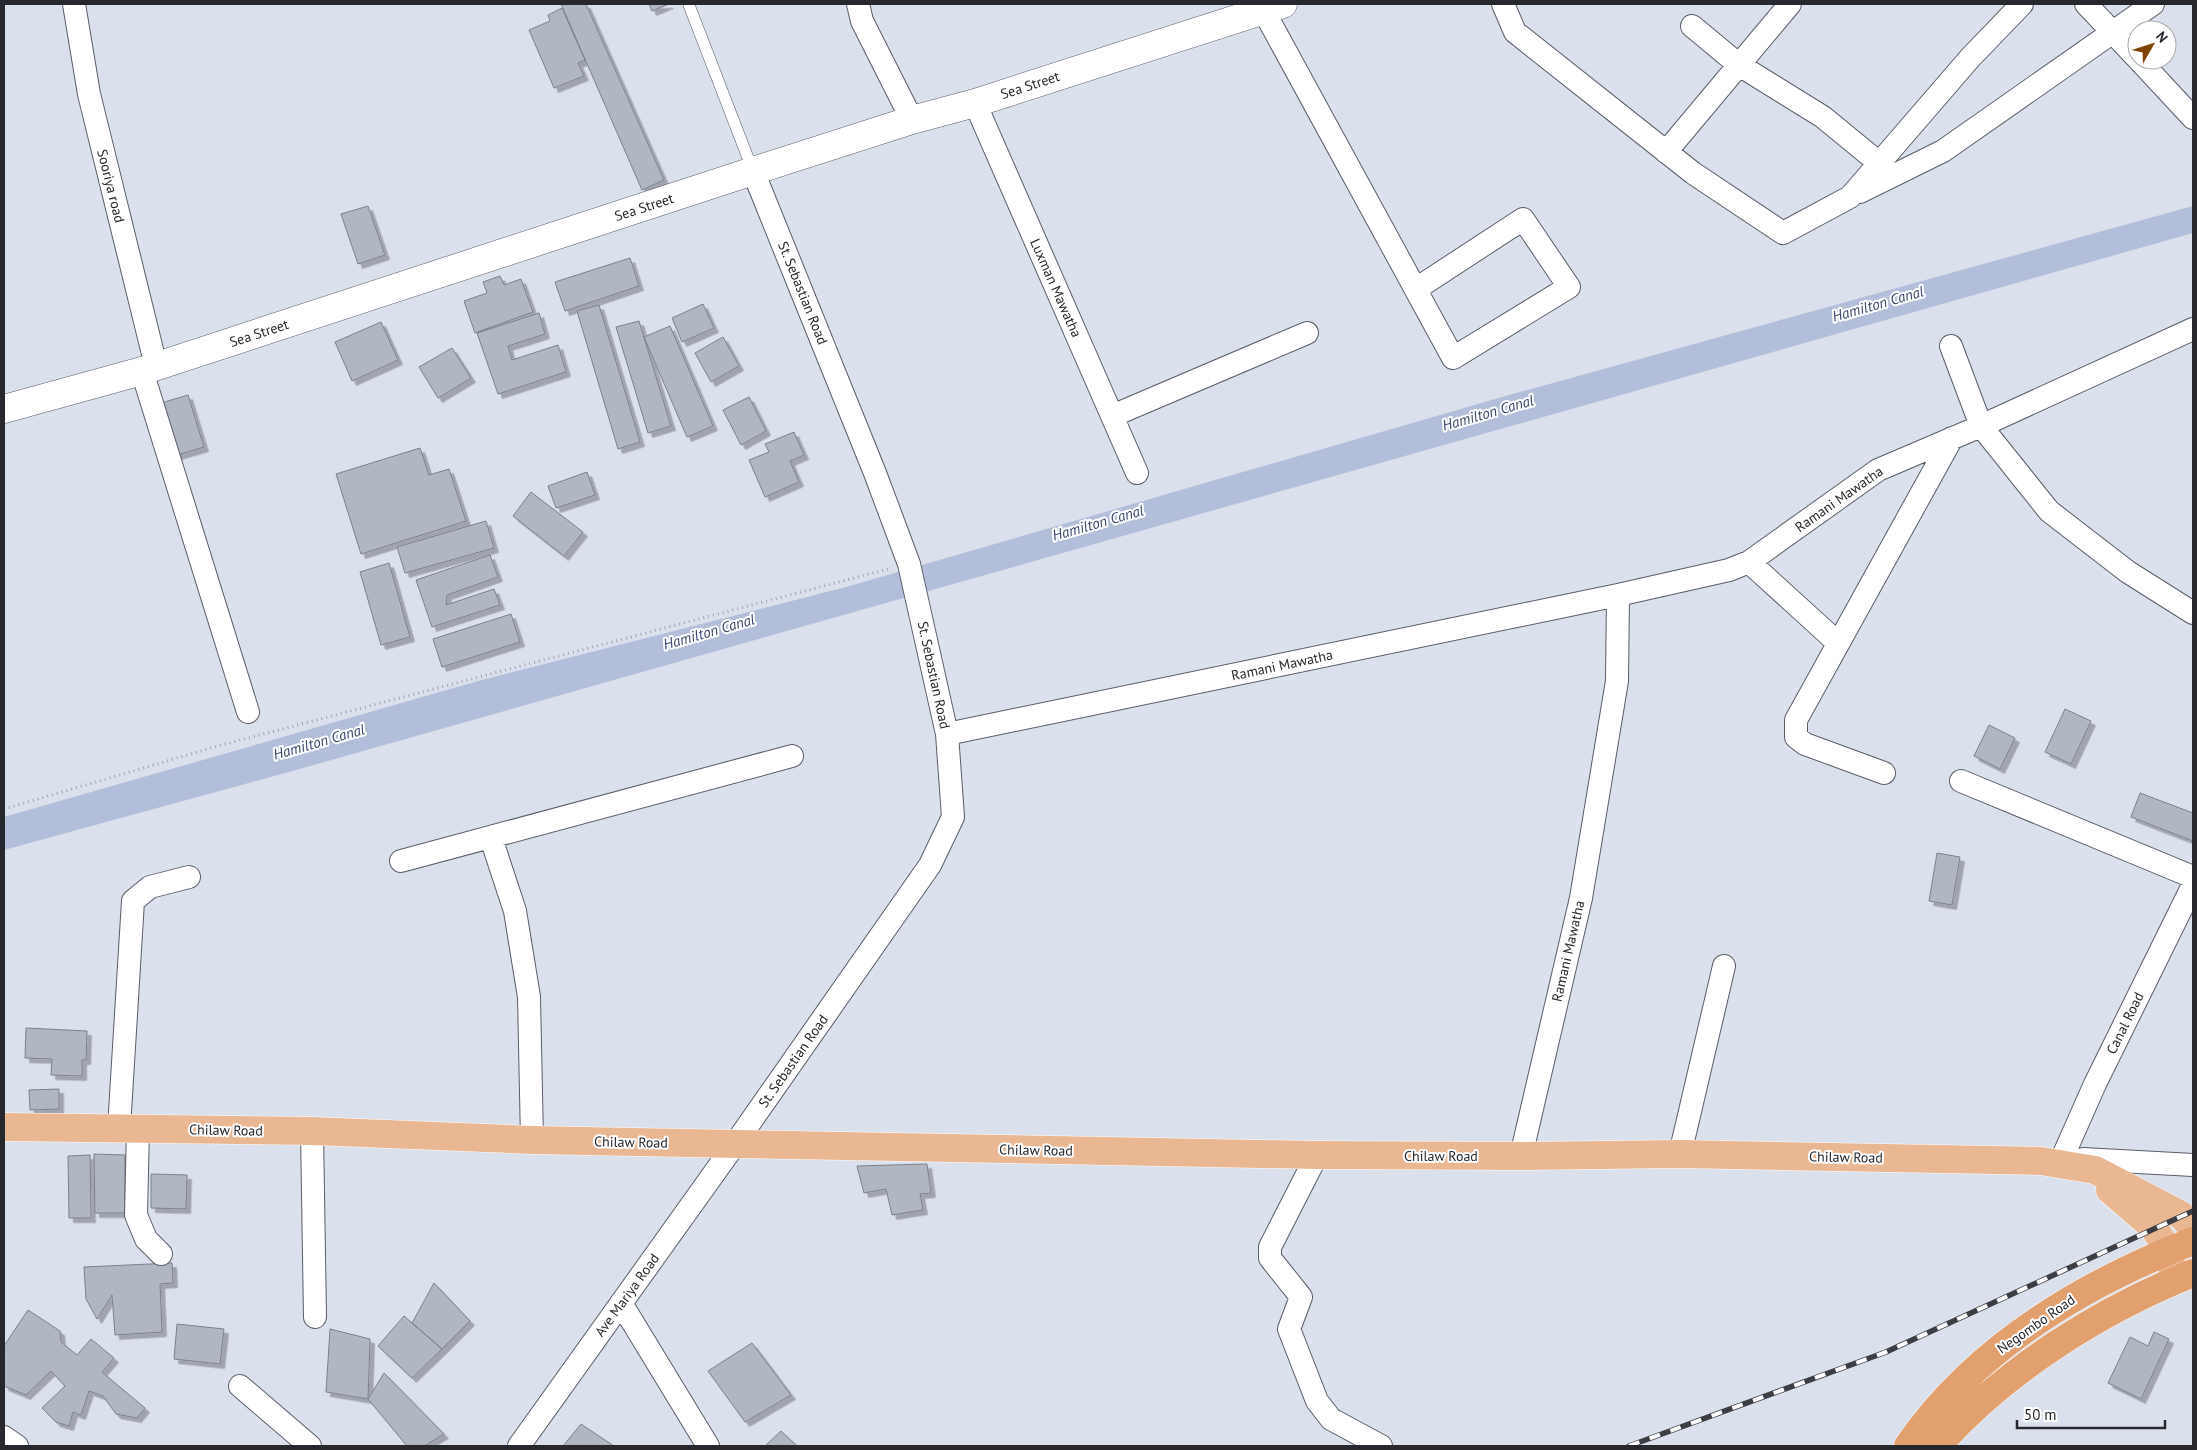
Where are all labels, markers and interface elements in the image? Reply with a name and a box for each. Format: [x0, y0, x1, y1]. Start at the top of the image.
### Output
north arrow [2127, 20, 2177, 70]
text: N [2152, 28, 2172, 46]
street label: Sea Street [998, 67, 1062, 103]
street label: Sooriya road [93, 147, 129, 225]
street label: Sea Street [612, 189, 676, 225]
street label: Luxman Mawatha [1026, 236, 1086, 340]
street label: St. Sebastian Road [774, 239, 832, 347]
water label: Hamilton Canal [1830, 281, 1926, 326]
street label: Sea Street [227, 315, 291, 351]
water label: Hamilton Canal [1440, 390, 1536, 435]
street label: Ramani Mawatha [1792, 462, 1886, 536]
water label: Hamilton Canal [1050, 500, 1146, 545]
water label: Hamilton Canal [661, 609, 757, 654]
street label: St. Sebastian Road [914, 620, 954, 730]
street label: Ramani Mawatha [1230, 645, 1334, 685]
water label: Hamilton Canal [271, 719, 367, 764]
street label: Ramani Mawatha [1548, 899, 1588, 1003]
street label: Canal Road [2102, 989, 2148, 1057]
street label: St. Sebastian Road [754, 1011, 832, 1111]
street label: Chilaw Road [189, 1120, 263, 1140]
street label: Chilaw Road [594, 1132, 668, 1152]
street label: Chilaw Road [999, 1140, 1073, 1160]
street label: Chilaw Road [1404, 1147, 1478, 1165]
street label: Chilaw Road [1809, 1147, 1883, 1167]
street label: Ave Mariya Road [591, 1250, 663, 1340]
street label: Negombo Road [1993, 1290, 2079, 1358]
scale bar [2017, 1398, 2164, 1430]
text: 50 m [2024, 1405, 2057, 1424]

